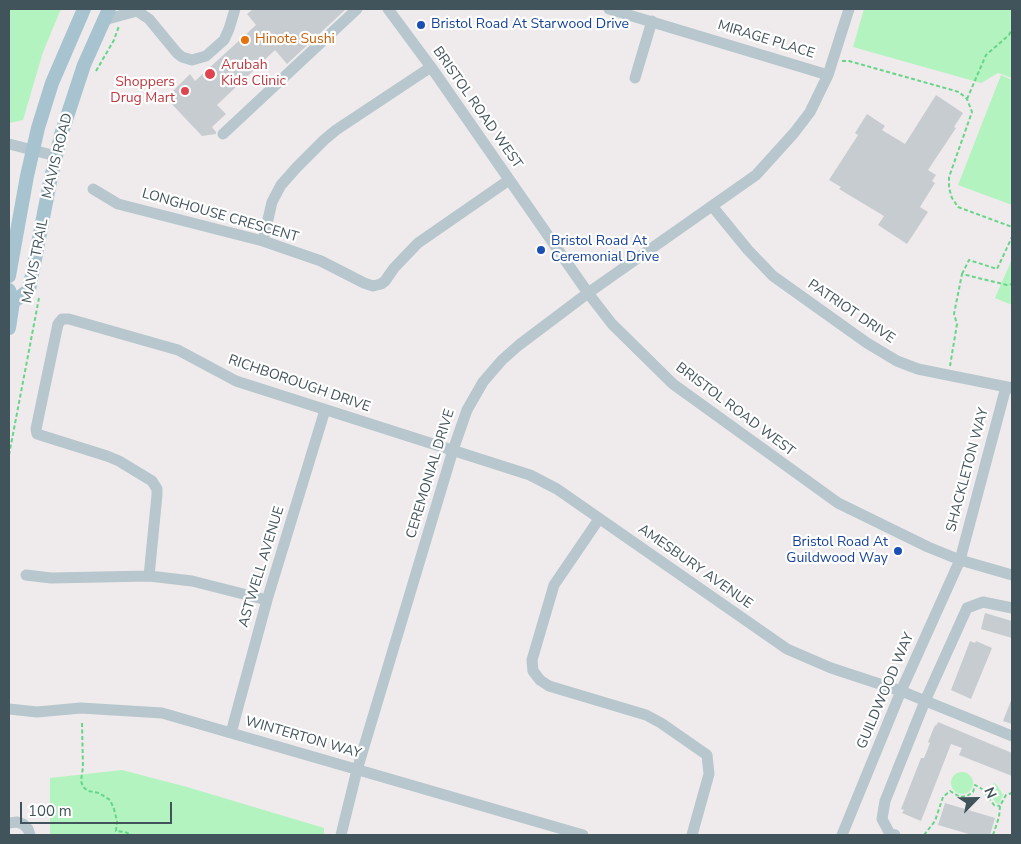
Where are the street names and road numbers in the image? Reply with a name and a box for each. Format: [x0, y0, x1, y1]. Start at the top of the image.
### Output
street label: MIRAGE PLACE [715, 17, 817, 63]
street label: BRISTOL ROAD WEST [429, 44, 525, 172]
street label: MAVIS ROAD [39, 112, 77, 200]
street label: LONGHOUSE CRESCENT [140, 186, 300, 246]
street label: MAVIS TRAIL [20, 217, 52, 305]
street label: PATRIOT DRIVE [804, 277, 898, 347]
street label: RICHBOROUGH DRIVE [226, 352, 372, 416]
street label: BRISTOL ROAD WEST [672, 360, 798, 460]
street label: SHACKLETON WAY [943, 406, 993, 534]
street label: CEREMONIAL DRIVE [403, 407, 459, 541]
street label: ASTWELL AVENUE [236, 505, 288, 629]
street label: AMESBURY AVENUE [635, 521, 755, 613]
street label: GUILDWOOD WAY [854, 630, 918, 752]
street label: WINTERTON WAY [243, 713, 363, 763]

